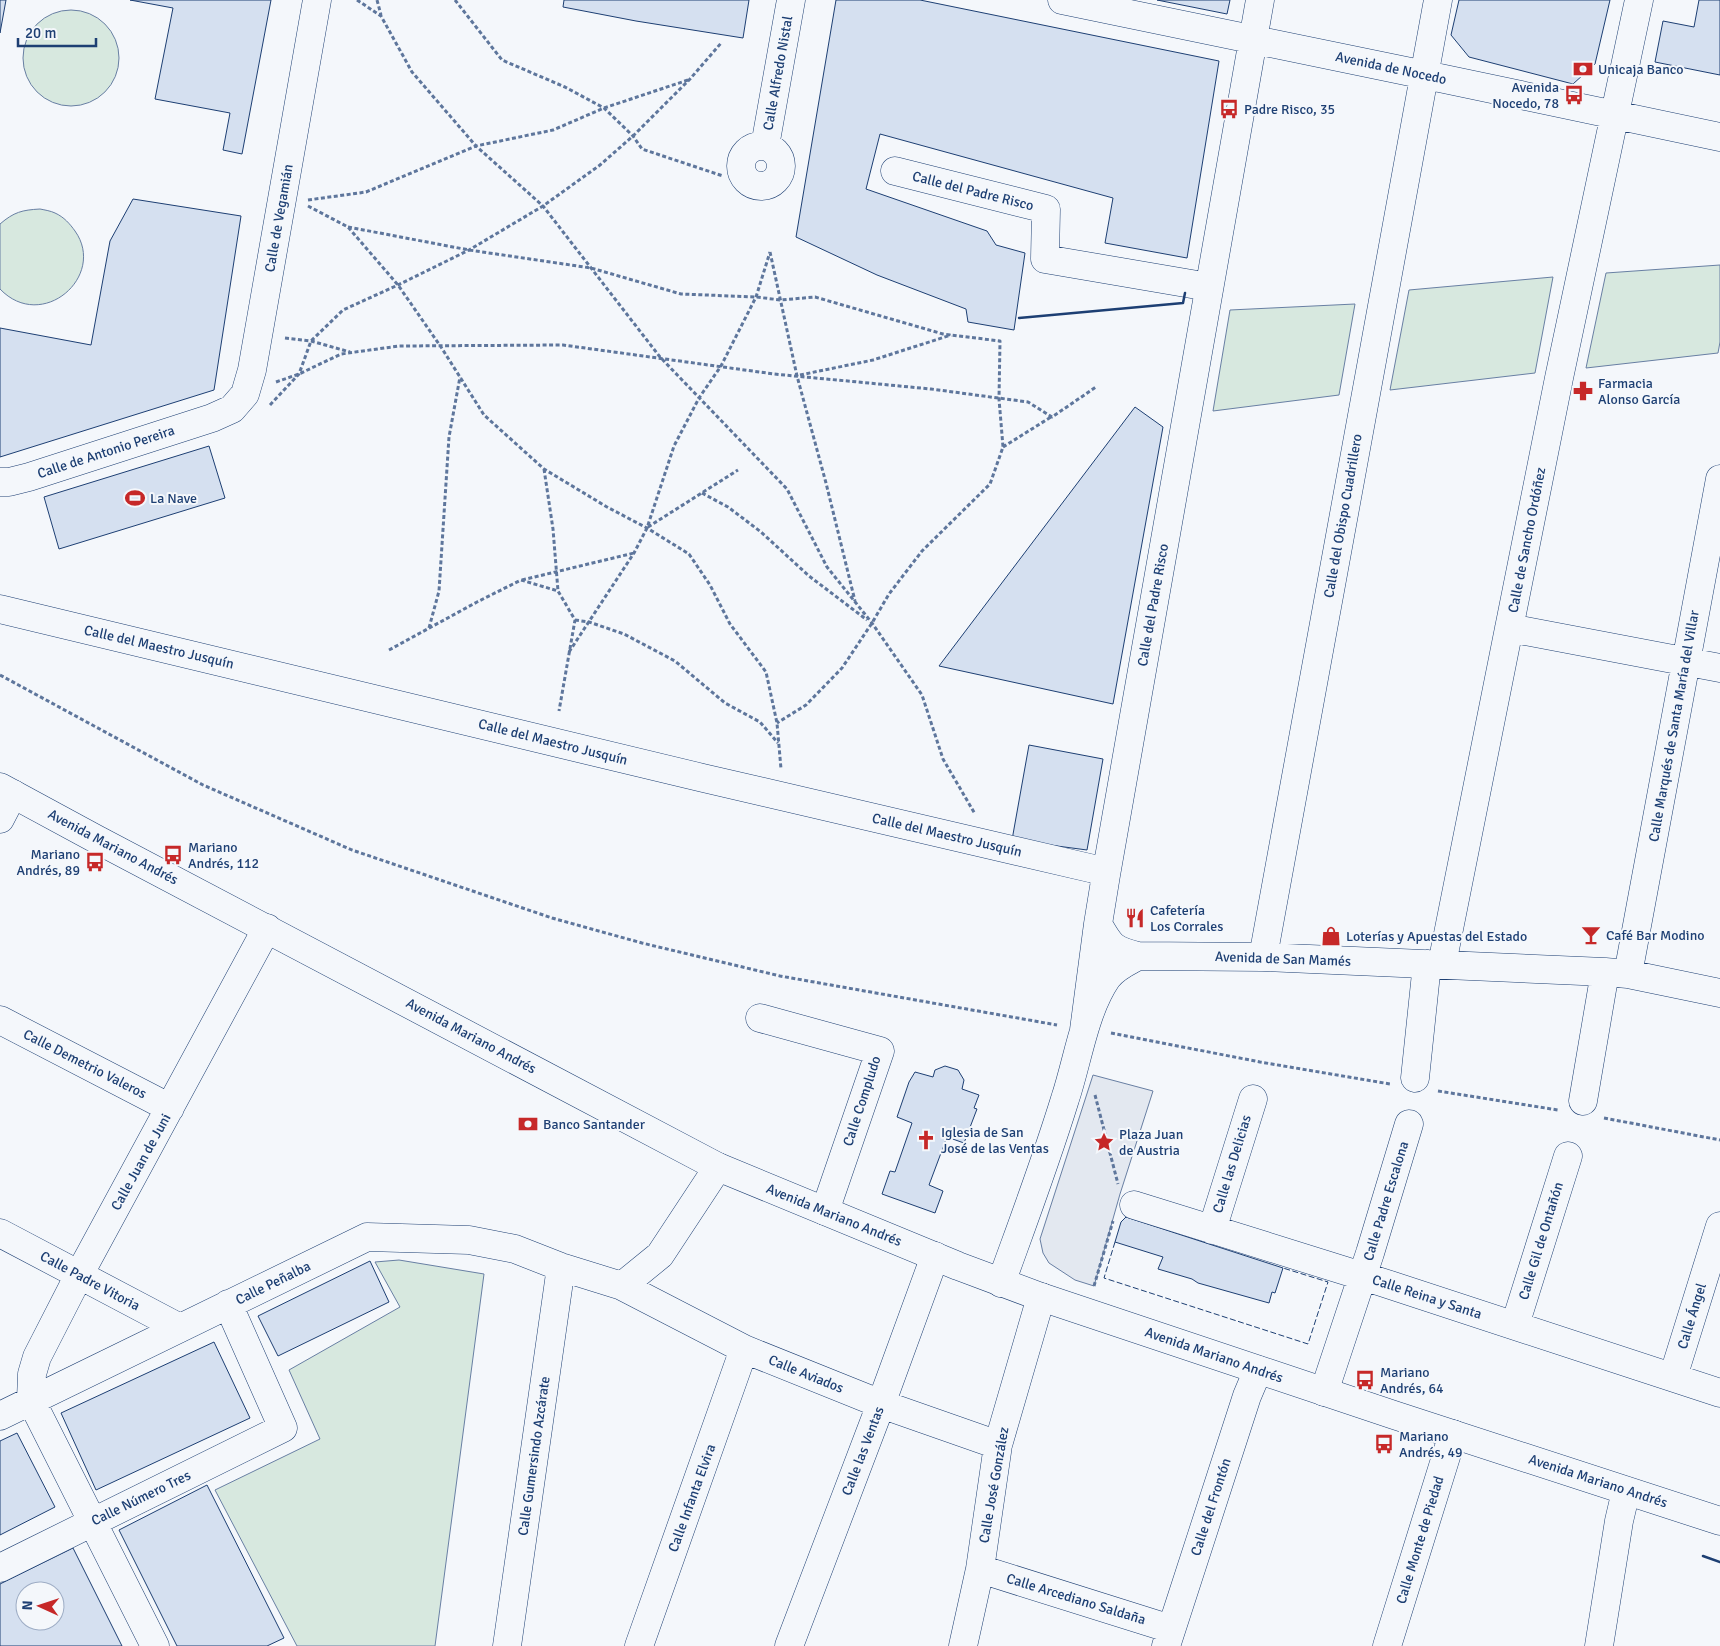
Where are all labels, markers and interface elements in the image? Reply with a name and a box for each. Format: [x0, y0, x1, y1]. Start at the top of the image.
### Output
street label: Calle Alfredo Nistal [760, 14, 796, 132]
scale bar [18, 15, 95, 47]
text: 20 m [25, 24, 56, 42]
street label: Avenida de Nocedo [1334, 48, 1448, 88]
bank icon: Unicaja Banco [1572, 58, 1594, 80]
place label: Unicaja Banco [1598, 61, 1684, 78]
place label: Avenida Nocedo, 78 [1492, 79, 1559, 112]
bus stop icon: Avenida Nocedo, 78 [1563, 84, 1585, 106]
bus stop icon: Padre Risco, 35 [1218, 98, 1240, 120]
place label: Padre Risco, 35 [1244, 101, 1335, 118]
street label: Calle de Vegamián [261, 163, 297, 273]
street label: Calle del Padre Risco [911, 168, 1035, 214]
place label: Farmacia Alonso García [1598, 375, 1680, 408]
pharmacy icon: Farmacia Alonso García [1572, 380, 1594, 402]
street label: Calle de Antonio Pereira [35, 422, 177, 482]
street label: Calle del Obispo Cuadrillero [1320, 433, 1366, 599]
street label: Calle de Sancho Ordóñez [1505, 466, 1549, 614]
sports icon: La Nave [124, 487, 146, 509]
place label: La Nave [150, 490, 197, 507]
street label: Calle del Padre Risco [1134, 542, 1172, 668]
street label: Calle Marqués de Santa María del Villar [1645, 608, 1703, 843]
street label: Calle del Maestro Jusquín [82, 621, 236, 673]
street label: Calle del Maestro Jusquín [477, 715, 629, 769]
street label: Avenida Mariano Andrés [45, 805, 181, 889]
street label: Calle del Maestro Jusquín [870, 809, 1024, 861]
place label: Mariano Andrés, 112 [188, 839, 259, 872]
bus stop icon: Mariano Andrés, 112 [162, 844, 184, 866]
place label: Mariano Andrés, 89 [16, 846, 80, 879]
bus stop icon: Mariano Andrés, 89 [84, 851, 106, 873]
place label: Cafetería Los Corrales [1150, 902, 1223, 935]
restaurant icon: Cafetería Los Corrales [1124, 907, 1146, 929]
bar icon: Café Bar Modino [1580, 924, 1602, 946]
shop icon: Loterías y Apuestas del Estado [1320, 925, 1342, 947]
place label: Café Bar Modino [1606, 927, 1705, 944]
place label: Loterías y Apuestas del Estado [1346, 928, 1527, 945]
street label: Avenida de San Mamés [1215, 948, 1351, 970]
street label: Avenida Mariano Andrés [403, 994, 539, 1078]
street label: Calle Demetrio Valeros [21, 1026, 149, 1102]
street label: Calle Compludo [839, 1054, 885, 1148]
street label: Calle Juan de Juni [107, 1111, 175, 1213]
bank icon: Banco Santander [517, 1113, 539, 1135]
street label: Calle las Delicias [1209, 1113, 1255, 1215]
place label: Banco Santander [543, 1116, 646, 1133]
place label: Iglesia de San José de las Ventas [941, 1124, 1049, 1157]
place label: Plaza Juan de Austria [1119, 1126, 1183, 1159]
church icon: Iglesia de San José de las Ventas [915, 1129, 937, 1151]
place icon: Plaza Juan de Austria [1093, 1131, 1115, 1153]
street label: Calle Padre Escalona [1360, 1139, 1412, 1263]
street label: Avenida Mariano Andrés [764, 1180, 904, 1250]
street label: Calle Gil de Ontañón [1515, 1180, 1567, 1302]
street label: Calle Padre Vitoria [37, 1248, 143, 1314]
street label: Calle Peñalba [233, 1258, 313, 1308]
street label: Calle Reina y Santa [1370, 1271, 1484, 1323]
street label: Calle Ángel [1674, 1281, 1710, 1351]
street label: Avenida Mariano Andrés [1143, 1323, 1285, 1387]
street label: Calle Aviados [766, 1351, 846, 1397]
place label: Mariano Andrés, 64 [1380, 1364, 1444, 1397]
bus stop icon: Mariano Andrés, 64 [1354, 1369, 1376, 1391]
street label: Calle Gumersindo Azcárate [514, 1375, 554, 1537]
street label: Calle las Ventas [838, 1404, 888, 1498]
street label: Calle José González [975, 1426, 1013, 1544]
place label: Mariano Andrés, 49 [1399, 1428, 1463, 1461]
bus stop icon: Mariano Andrés, 49 [1373, 1433, 1395, 1455]
street label: Calle Infanta Elvira [665, 1442, 719, 1554]
street label: Avenida Mariano Andrés [1526, 1451, 1670, 1511]
street label: Calle del Frontón [1187, 1456, 1235, 1558]
street label: Calle Número Tres [89, 1467, 193, 1529]
street label: Calle Monte de Piedad [1392, 1474, 1448, 1606]
street label: Calle Arcediano Saldaña [1004, 1570, 1148, 1628]
north arrow [15, 1581, 65, 1631]
text: N [19, 1600, 36, 1611]

